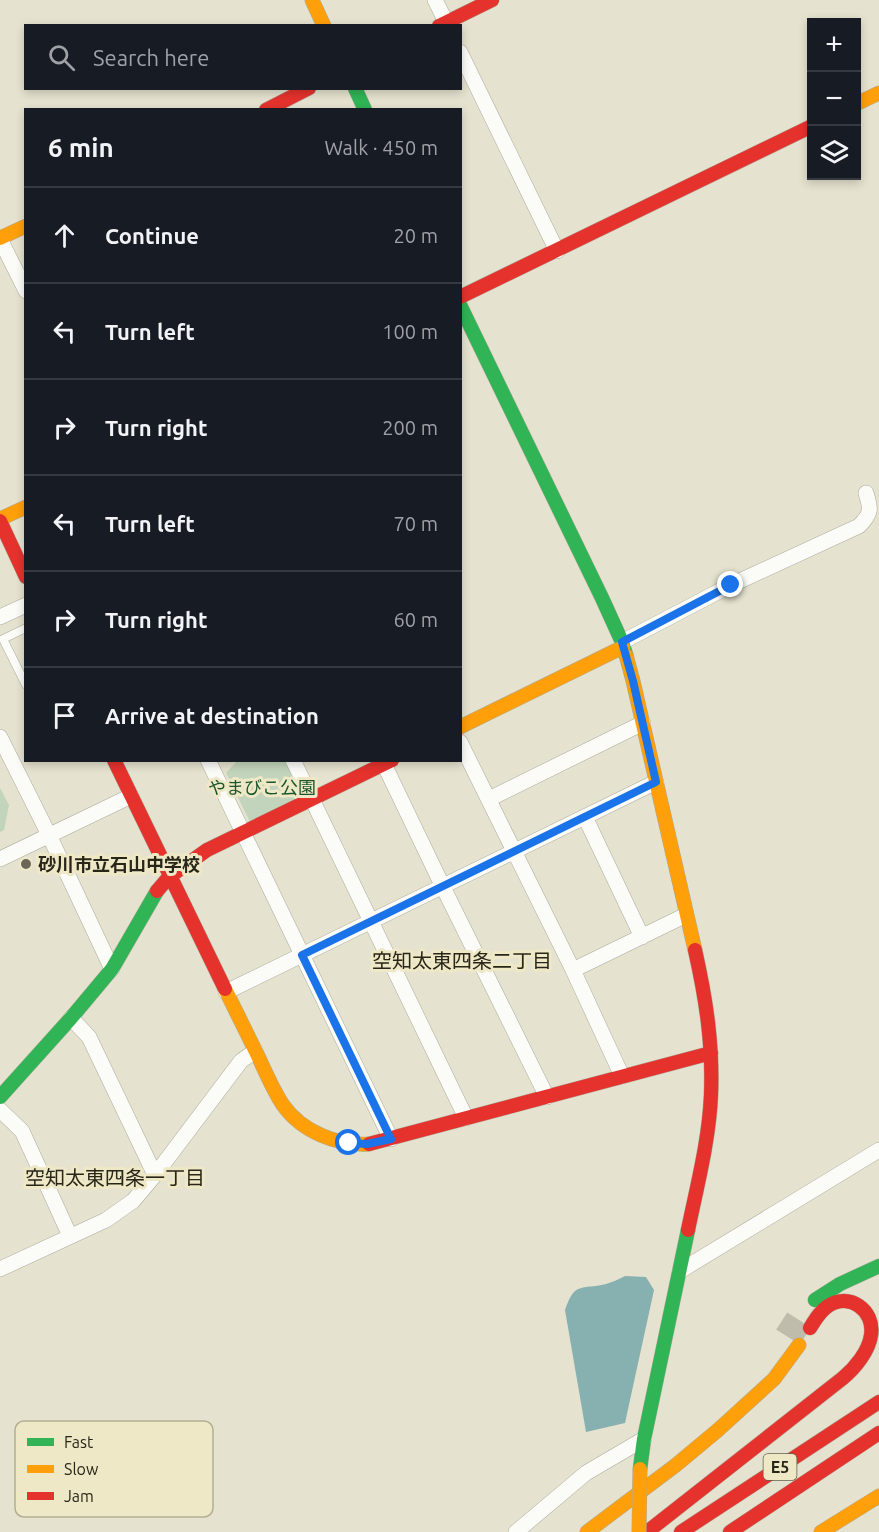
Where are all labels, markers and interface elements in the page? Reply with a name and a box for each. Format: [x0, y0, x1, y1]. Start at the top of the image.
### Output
map controls [807, 18, 861, 180]
button: + [807, 18, 861, 72]
search box [24, 24, 462, 90]
icon: search [45, 41, 78, 74]
text: Search here [93, 45, 209, 70]
button: − [807, 72, 861, 126]
button: layers [807, 126, 861, 180]
text: 6 min [48, 133, 114, 162]
text: Walk · 450 m [325, 136, 438, 159]
icon: ahead [48, 219, 81, 252]
text: Continue [105, 223, 199, 248]
text: 20 m [394, 224, 438, 247]
icon: left [48, 315, 81, 348]
text: Turn left [105, 319, 195, 344]
text: 100 m [382, 320, 438, 343]
icon: right [48, 411, 81, 444]
text: Turn right [105, 415, 207, 440]
text: 200 m [382, 416, 438, 439]
icon: left [48, 507, 81, 540]
text: Turn left [105, 511, 195, 536]
text: 70 m [394, 512, 438, 535]
route end [717, 571, 743, 597]
icon: right [48, 603, 81, 636]
text: Turn right [105, 607, 207, 632]
text: 60 m [394, 608, 438, 631]
icon: arrive [48, 699, 81, 732]
text: Arrive at destination [105, 703, 319, 728]
park label: やまびこ公園 [208, 777, 316, 797]
place label: 砂川市立石山中学校 [38, 854, 200, 874]
marker: 砂川市立石山中学校 [19, 857, 33, 871]
district label: 空知太東四条二丁目 [372, 949, 552, 972]
route start [335, 1129, 361, 1155]
district label: 空知太東四条一丁目 [25, 1166, 205, 1189]
legend [15, 1421, 213, 1517]
text: Fast [64, 1433, 94, 1451]
road number: E5 [764, 1454, 796, 1480]
text: Slow [64, 1460, 99, 1478]
text: Jam [64, 1487, 94, 1505]

